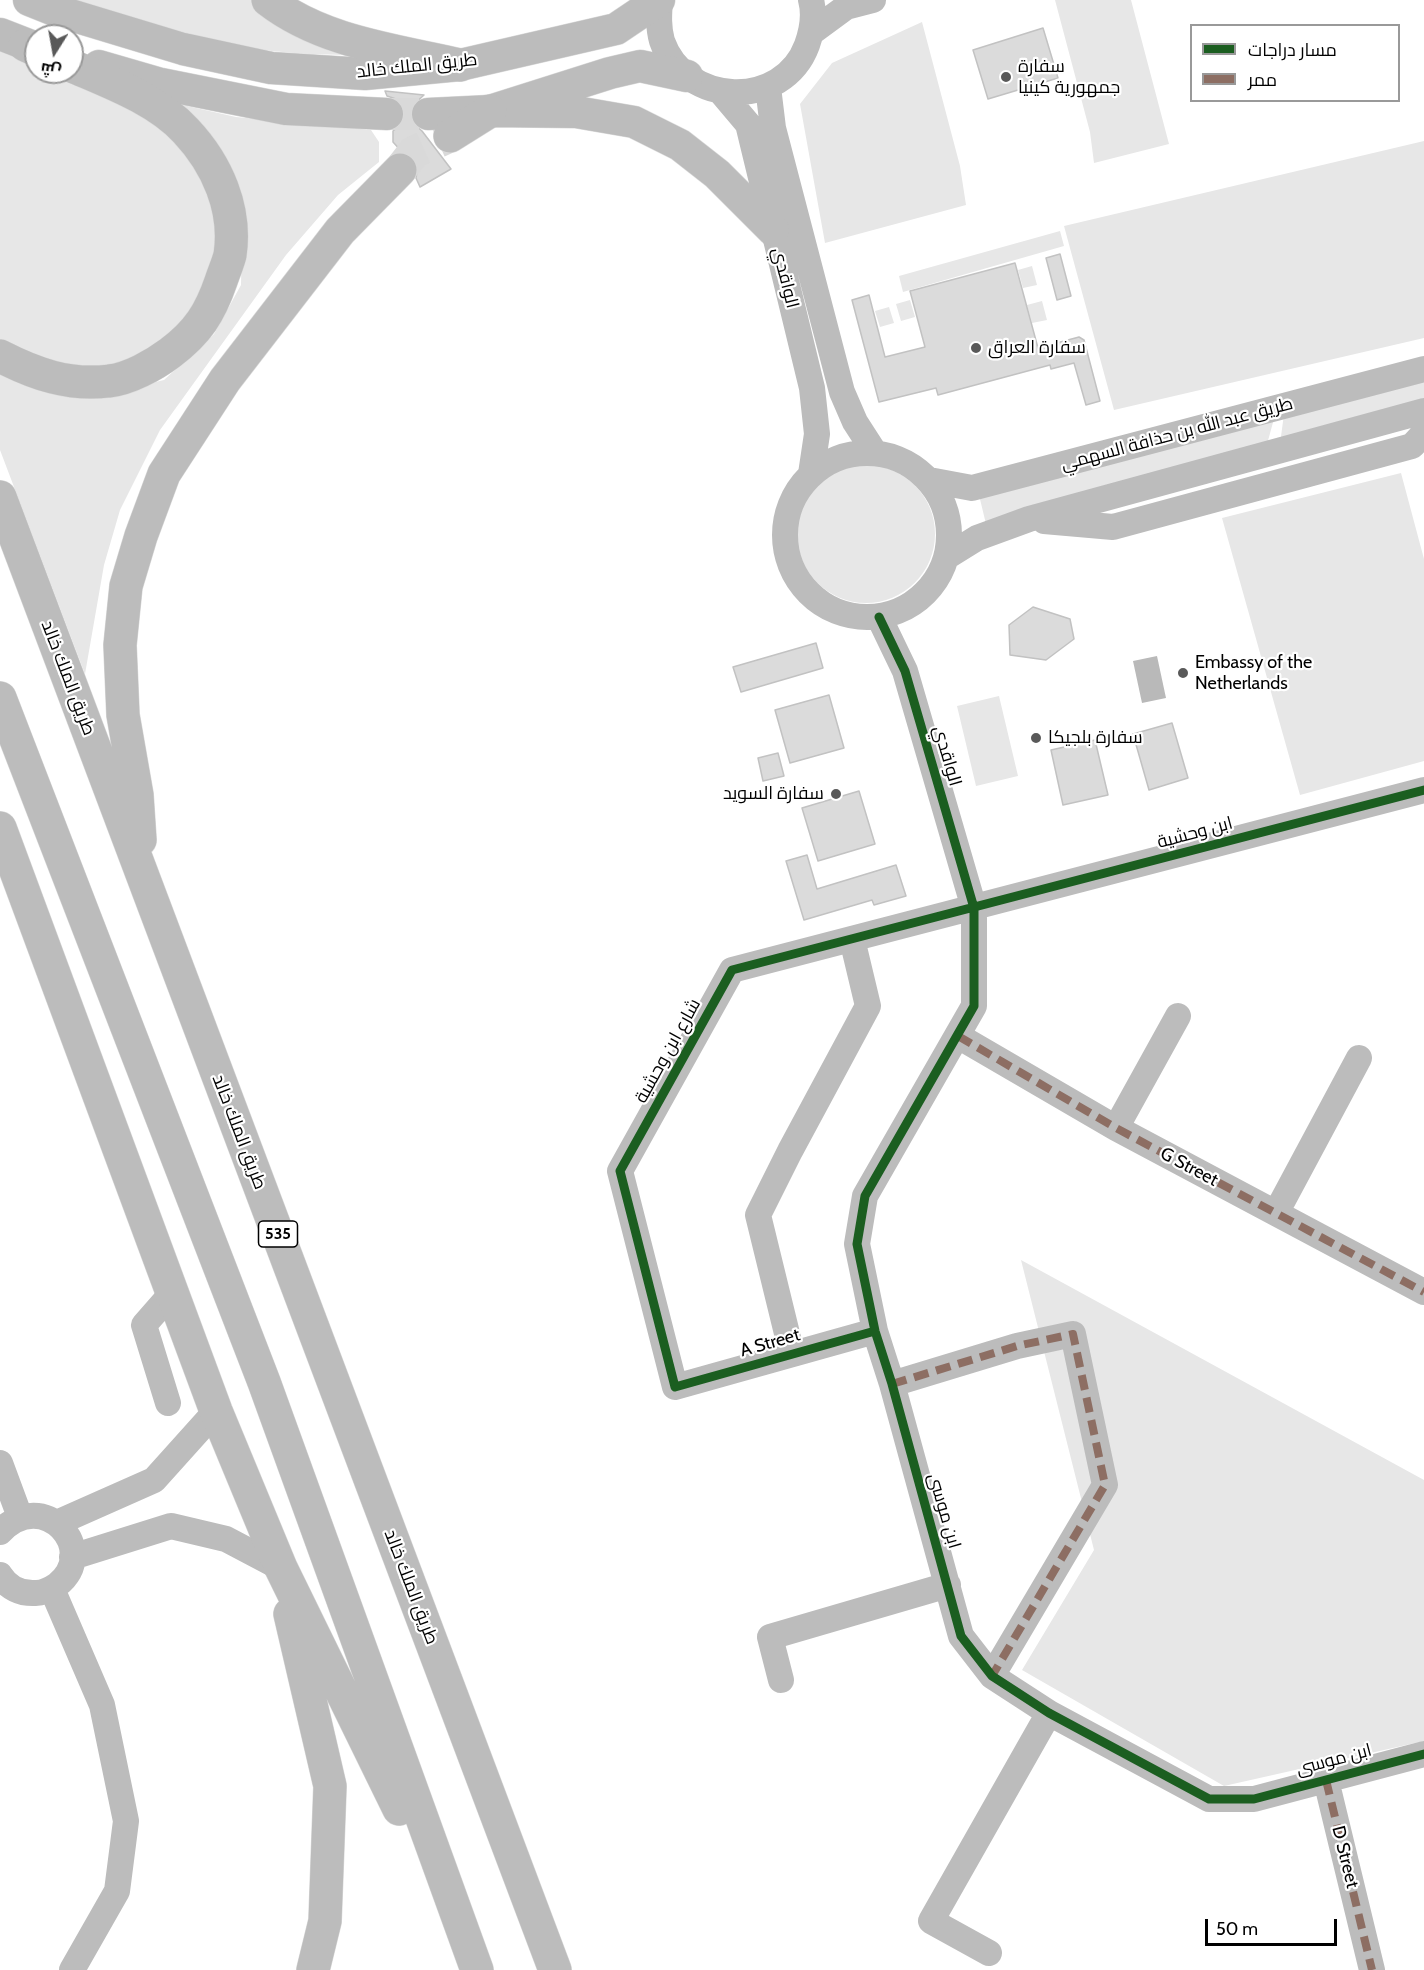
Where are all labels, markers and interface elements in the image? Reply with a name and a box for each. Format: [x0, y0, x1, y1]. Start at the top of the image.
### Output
north arrow [24, 24, 84, 84]
legend [1190, 24, 1400, 102]
text: مسار دراجات [1248, 39, 1337, 61]
street label: طريق الملك خالد [356, 49, 478, 83]
place label: سفارة جمهورية كينيا [1018, 56, 1120, 98]
text: ش [39, 59, 63, 81]
text: ممر [1248, 69, 1277, 91]
marker: سفارة جمهورية كينيا [999, 70, 1013, 84]
street label: الواقدي [767, 245, 803, 311]
place label: سفارة العراق [988, 337, 1086, 359]
marker: سفارة العراق [969, 341, 983, 355]
street label: طريق عبد الله بن حذافة السهمي [1059, 393, 1295, 475]
street label: طريق الملك خالد [36, 618, 100, 738]
place label: Embassy of the Netherlands [1195, 652, 1312, 694]
marker: Embassy of the Netherlands [1176, 666, 1190, 680]
street label: الواقدي [928, 723, 966, 789]
place label: سفارة بلجيكا [1048, 727, 1143, 749]
marker: سفارة بلجيكا [1029, 731, 1043, 745]
place label: سفارة السويد [723, 783, 824, 805]
marker: سفارة السويد [829, 787, 843, 801]
street label: ابن وحشية [1155, 813, 1235, 853]
street label: شارع ابن وحشية [630, 995, 706, 1107]
street label: طريق الملك خالد [207, 1072, 271, 1192]
street label: G Street [1156, 1143, 1222, 1191]
road number: 535 [258, 1221, 298, 1247]
street label: A Street [738, 1324, 802, 1362]
street label: ابن موسى [923, 1471, 965, 1551]
street label: طريق الملك خالد [379, 1527, 443, 1647]
street label: ابن موسى [1294, 1740, 1374, 1780]
street label: D Street [1327, 1824, 1363, 1890]
scale bar [1208, 1907, 1340, 1945]
text: 50 m [1216, 1918, 1258, 1940]

